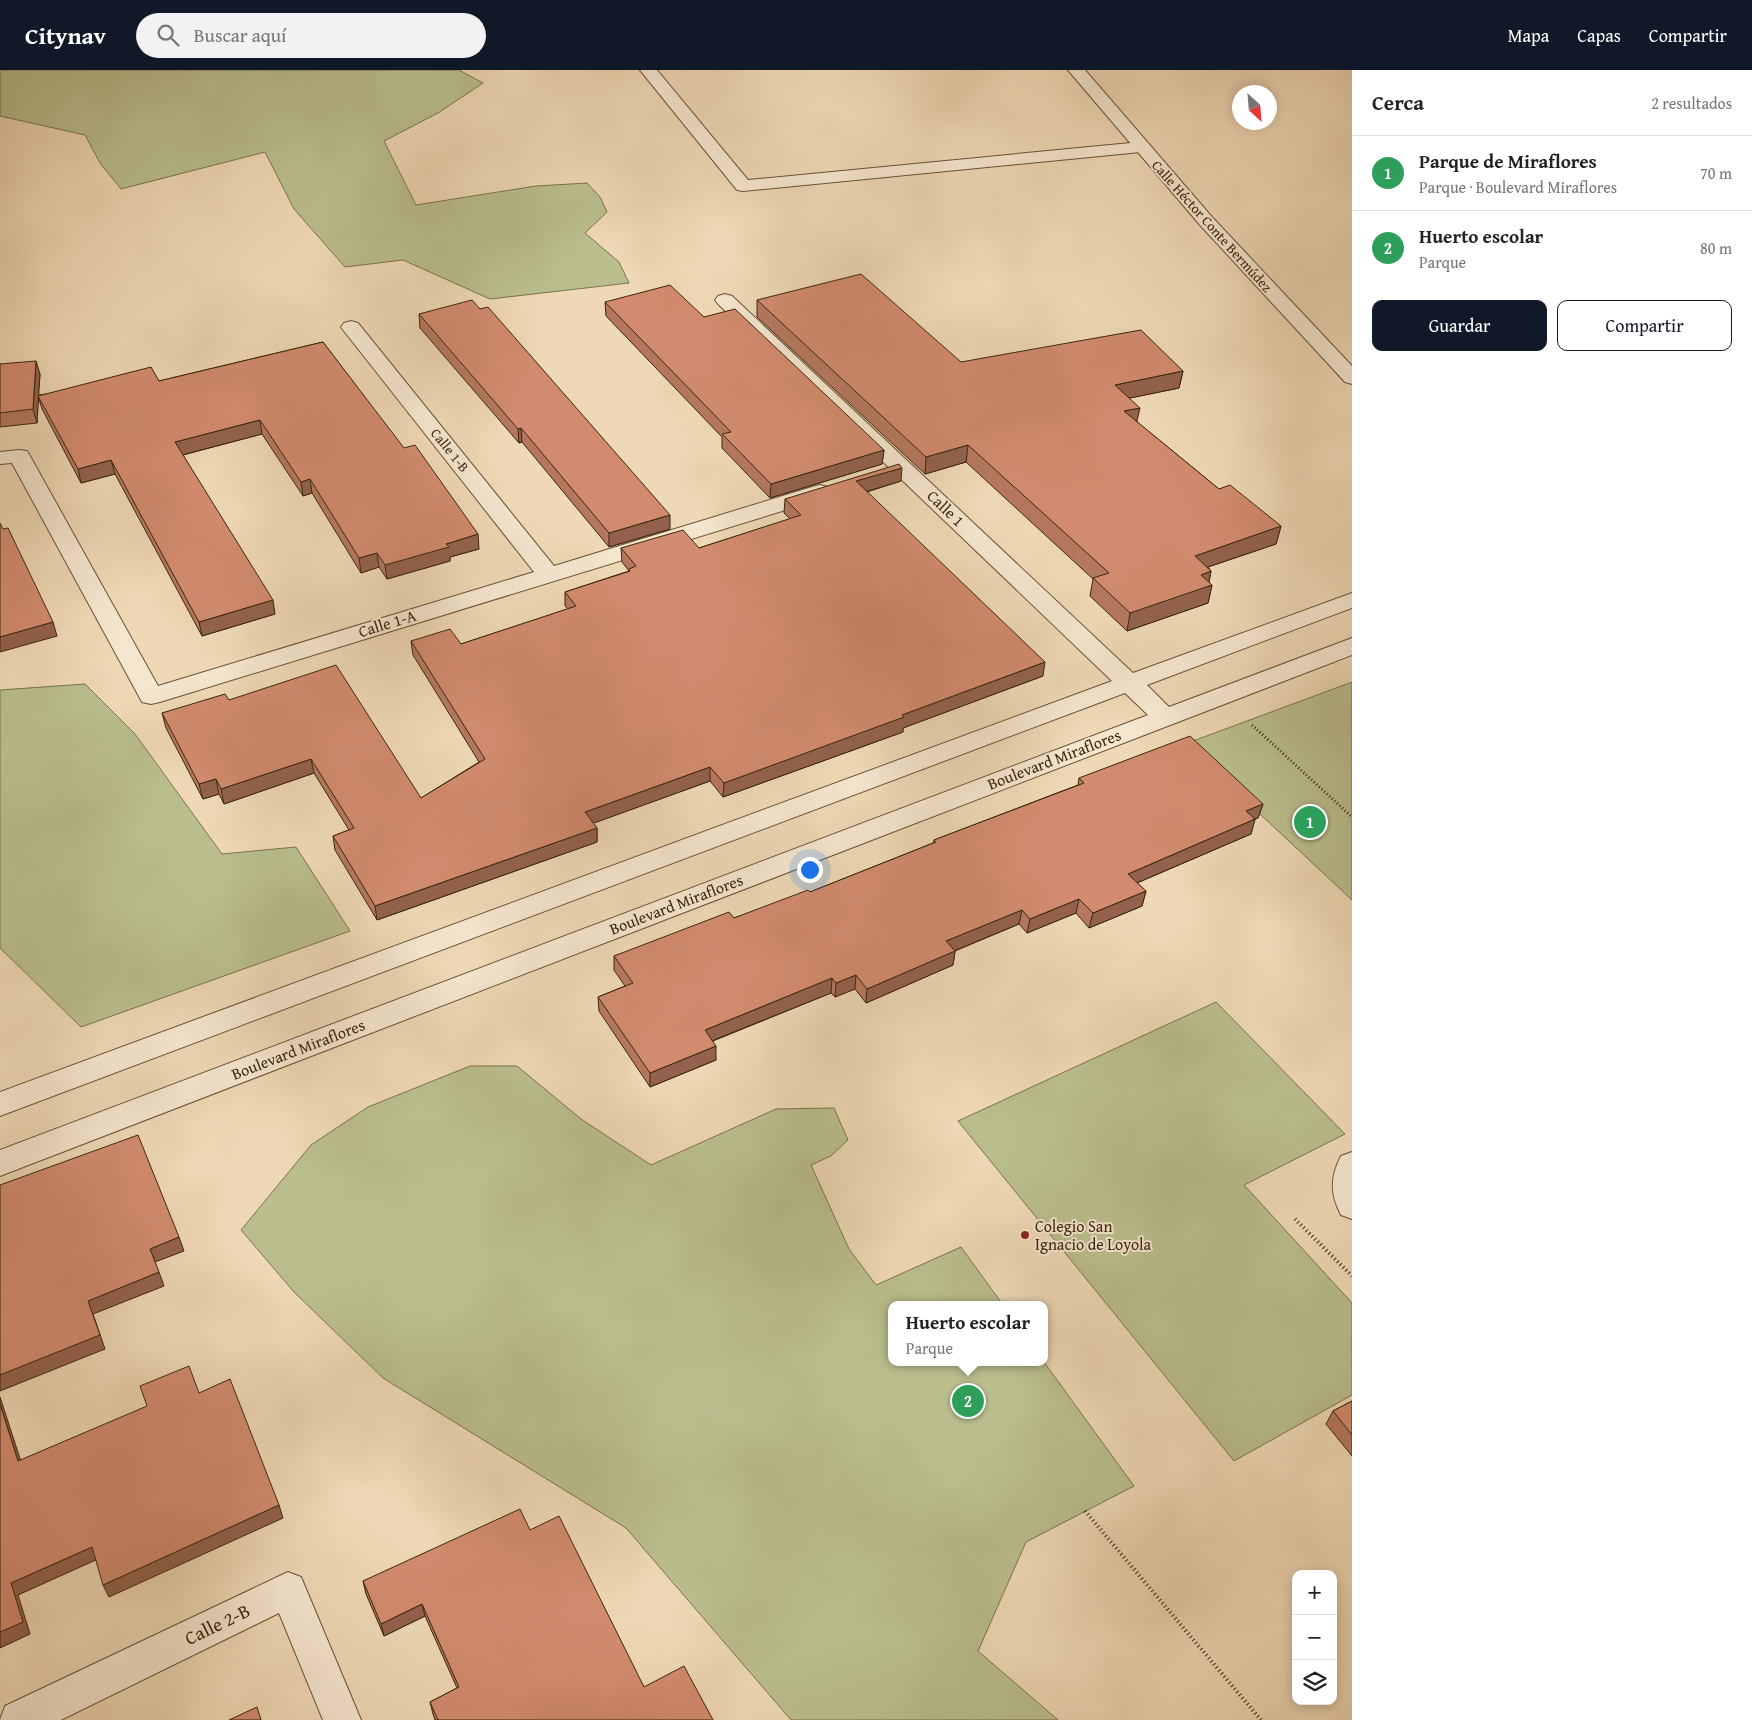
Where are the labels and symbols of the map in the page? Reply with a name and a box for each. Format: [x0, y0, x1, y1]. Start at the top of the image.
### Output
north arrow [1232, 85, 1277, 130]
street label: Calle Héctor Conte Bermúdez [1147, 156, 1277, 296]
street label: Calle 1-B [426, 424, 474, 476]
street label: Calle 1 [922, 484, 970, 532]
street label: Calle 1-A [355, 603, 419, 643]
street label: Boulevard Miraflores [984, 722, 1124, 796]
pin: 1 [1294, 803, 1326, 841]
your location [797, 857, 823, 883]
street label: Boulevard Miraflores [606, 867, 746, 941]
street label: Boulevard Miraflores [228, 1012, 368, 1086]
place label: Colegio San Ignacio de Loyola [1035, 1214, 1152, 1256]
marker: Colegio San Ignacio de Loyola [1019, 1229, 1031, 1241]
pin: 2 [952, 1382, 984, 1420]
street label: Calle 2-B [180, 1596, 254, 1652]

